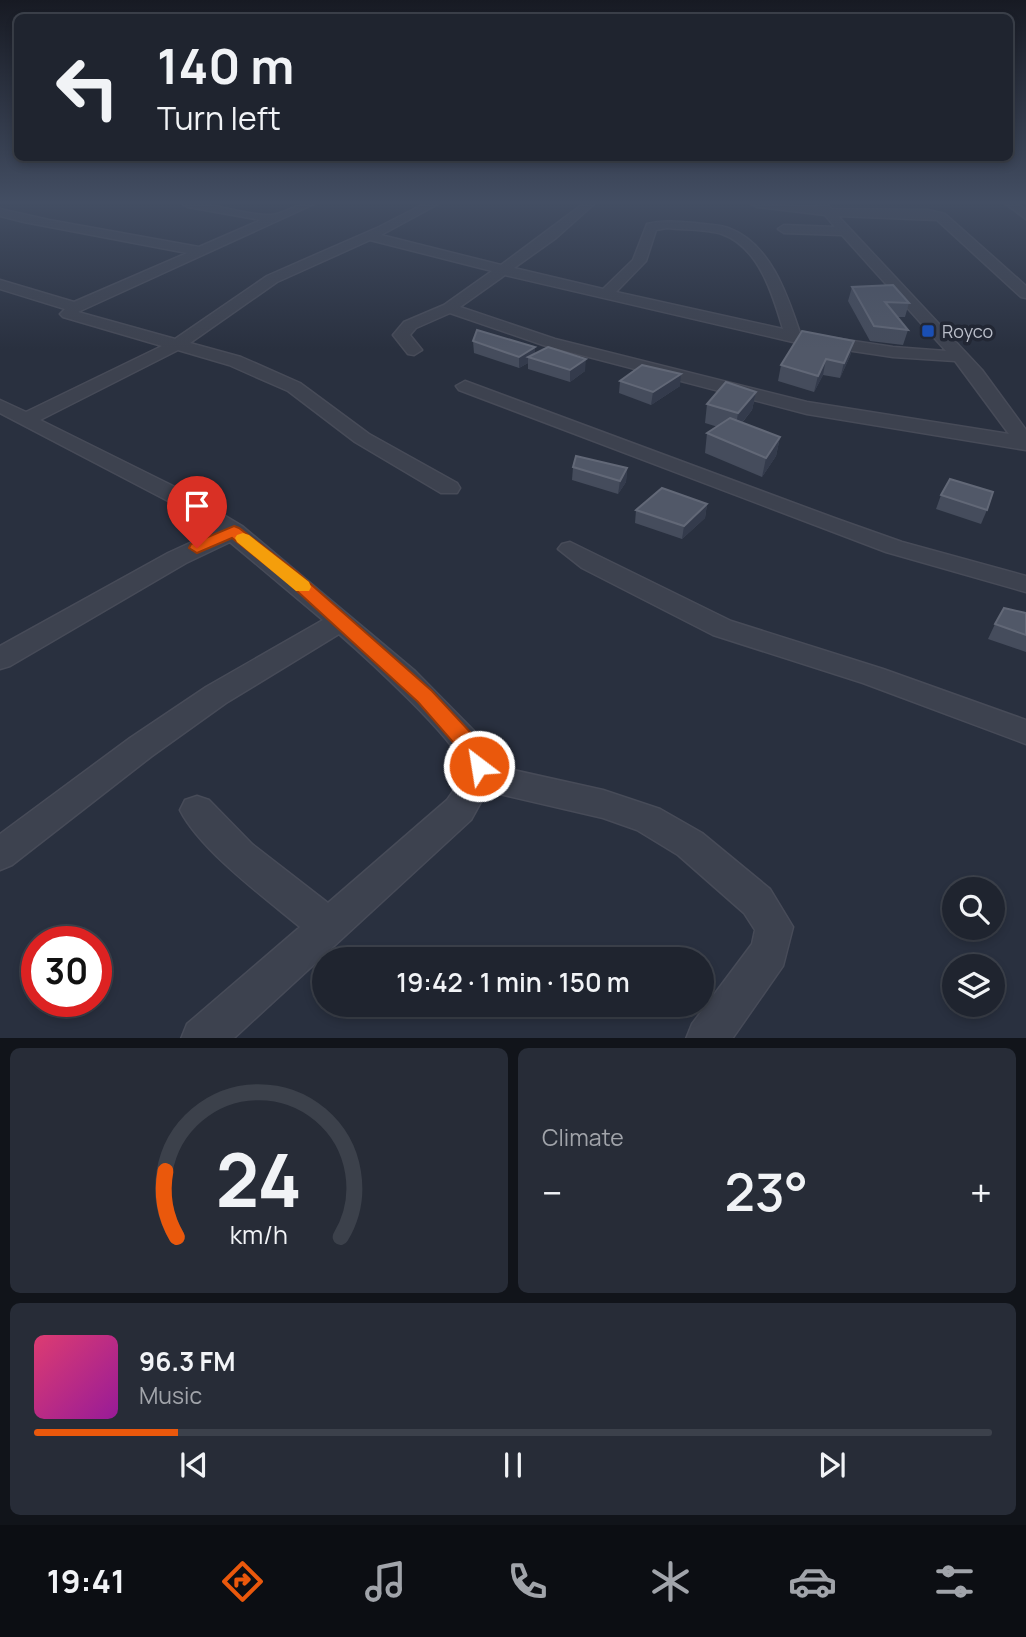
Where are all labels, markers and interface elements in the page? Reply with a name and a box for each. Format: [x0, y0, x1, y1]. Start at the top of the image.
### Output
text: 140 m [157, 32, 294, 99]
icon: left [42, 42, 133, 133]
text: Turn left [157, 96, 281, 140]
place label: Royco [942, 319, 993, 343]
marker: Royco [920, 323, 936, 339]
pin [167, 476, 227, 548]
icon: arrive [178, 487, 216, 525]
position arrow [442, 729, 516, 803]
map controls [942, 877, 1005, 1017]
button: search [942, 877, 1005, 940]
speed limit sign: 30 [21, 926, 112, 1017]
button: layers [942, 954, 1005, 1017]
text: 19:42 · 1 min · 150 m [396, 964, 630, 1000]
text: Climate [542, 1121, 624, 1153]
text: 24 [216, 1129, 302, 1229]
text: 23° [724, 1156, 808, 1227]
text: − [542, 1166, 563, 1218]
text: + [970, 1166, 992, 1218]
text: km/h [230, 1216, 288, 1251]
text: 96.3 FM [139, 1343, 235, 1379]
text: Music [139, 1379, 202, 1411]
icon: previous [175, 1446, 213, 1484]
icon: pause [494, 1446, 532, 1484]
icon: next [813, 1446, 851, 1484]
icon: directions [218, 1557, 267, 1606]
icon: music [361, 1557, 410, 1606]
icon: phone [503, 1557, 552, 1606]
icon: climate [646, 1557, 695, 1606]
icon: car [788, 1557, 837, 1606]
icon: filters [930, 1557, 979, 1606]
text: 19:41 [47, 1559, 125, 1603]

